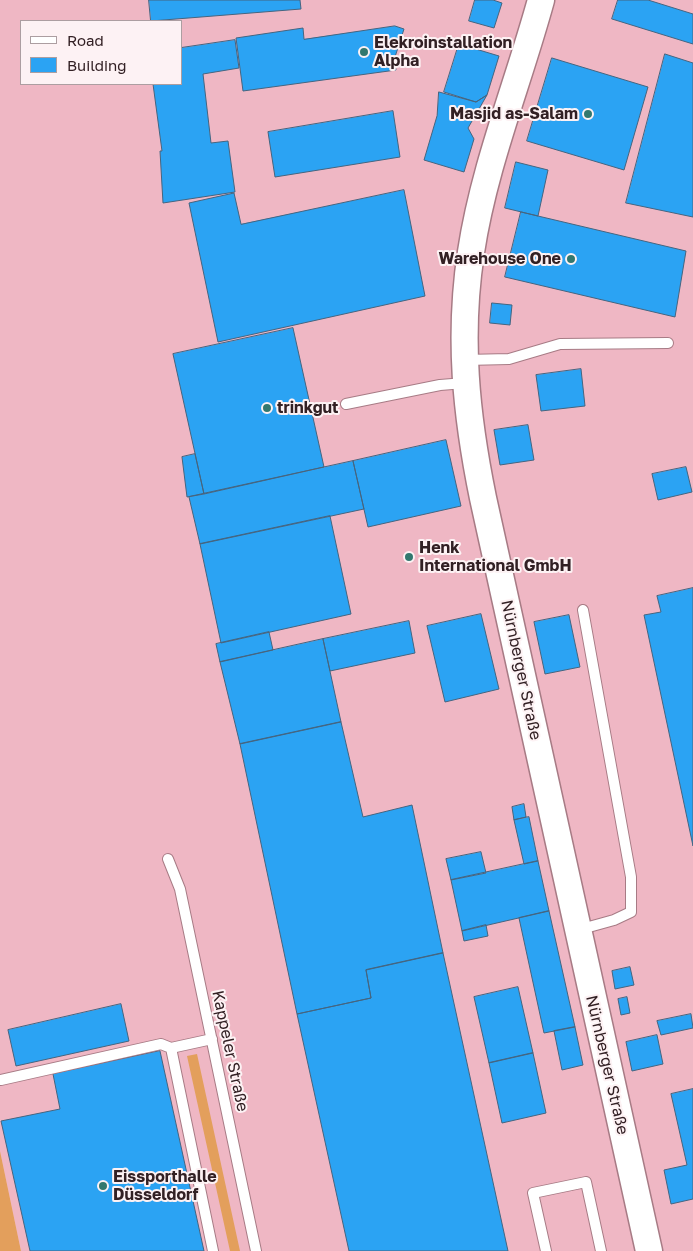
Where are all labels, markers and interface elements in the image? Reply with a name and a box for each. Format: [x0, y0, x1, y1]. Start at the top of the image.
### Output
legend [20, 20, 182, 85]
text: Road [67, 31, 104, 49]
place label: Elekroinstallation Alpha [374, 33, 512, 71]
marker: Elekroinstallation Alpha [358, 46, 370, 58]
text: Building [67, 56, 127, 74]
place label: Masjid as-Salam [450, 104, 578, 124]
marker: Masjid as-Salam [582, 108, 594, 120]
place label: Warehouse One [438, 249, 561, 269]
marker: Warehouse One [565, 253, 577, 265]
place label: trinkgut [277, 398, 338, 418]
marker: trinkgut [261, 402, 273, 414]
place label: Henk International GmbH [419, 538, 572, 576]
marker: Henk International GmbH [403, 551, 415, 563]
street label: Nürnberger Straße [497, 598, 545, 742]
street label: Kappeler Straße [208, 989, 252, 1113]
street label: Nürnberger Straße [582, 993, 632, 1137]
place label: Eissporthalle Düsseldorf [113, 1167, 217, 1205]
marker: Eissporthalle Düsseldorf [97, 1180, 109, 1192]

